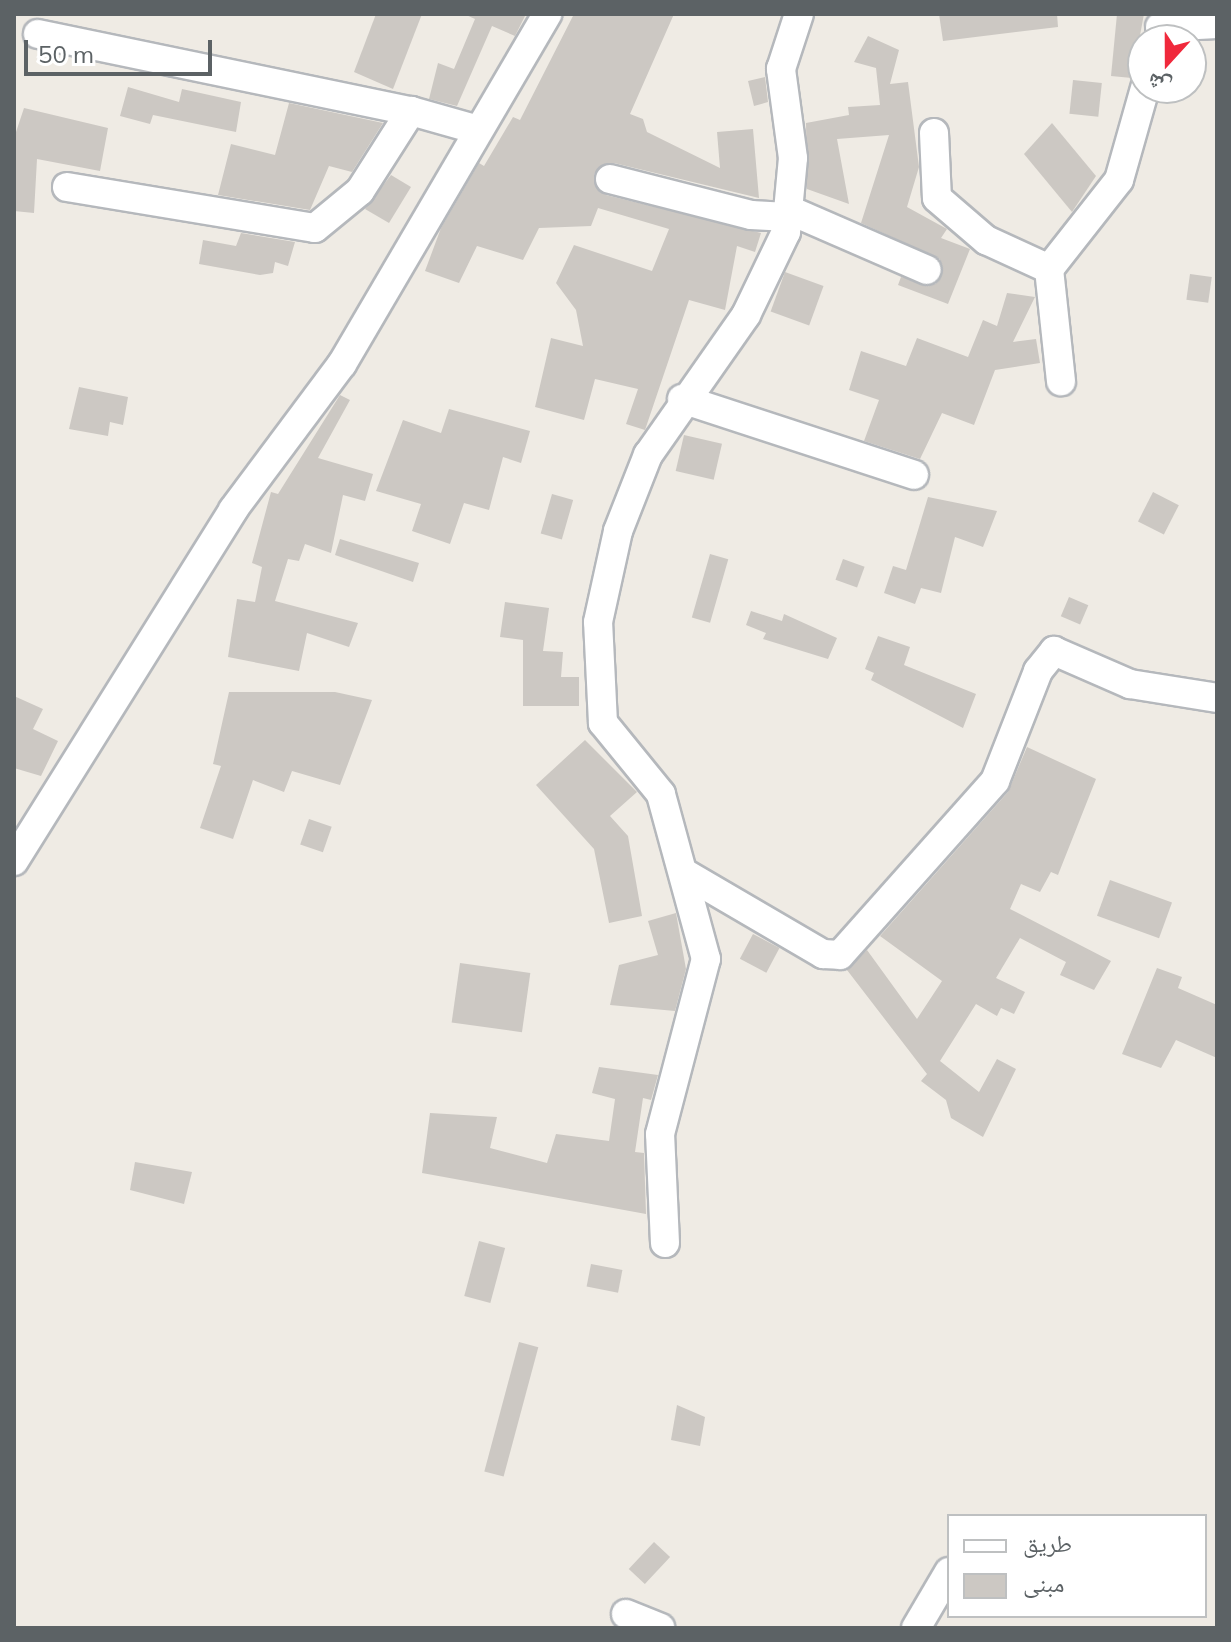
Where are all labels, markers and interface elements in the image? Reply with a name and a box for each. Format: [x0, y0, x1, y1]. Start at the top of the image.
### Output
scale bar [28, 24, 216, 74]
north arrow [1127, 24, 1207, 104]
text: 50 m [38, 39, 94, 69]
text: ش [1143, 67, 1175, 102]
legend [947, 1514, 1207, 1618]
text: طريق [1023, 1528, 1072, 1558]
text: مبنى [1023, 1568, 1064, 1598]

